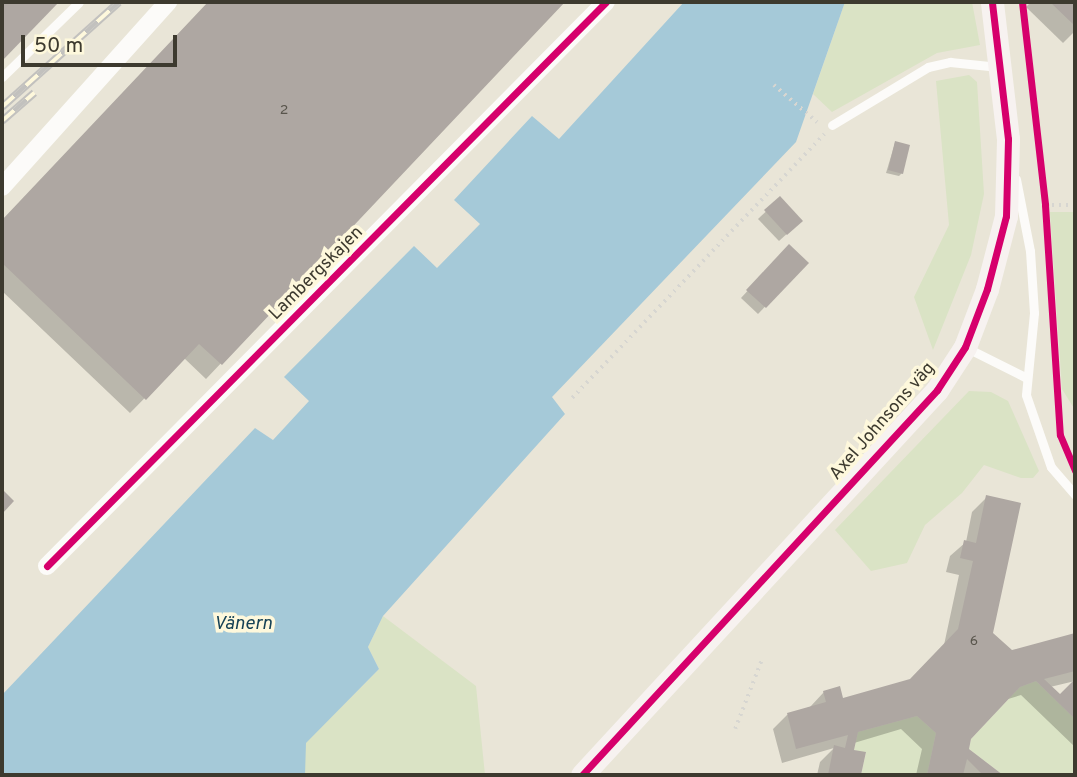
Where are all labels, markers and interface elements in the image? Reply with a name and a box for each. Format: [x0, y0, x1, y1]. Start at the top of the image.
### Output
scale bar [24, 21, 180, 65]
text: 50 m [34, 33, 83, 60]
house number: 2 [280, 103, 288, 119]
street label: Lambergskajen [265, 222, 369, 326]
street label: Axel Johnsons väg [826, 359, 940, 485]
water label: Vänern [214, 614, 272, 636]
house number: 6 [970, 634, 978, 650]

